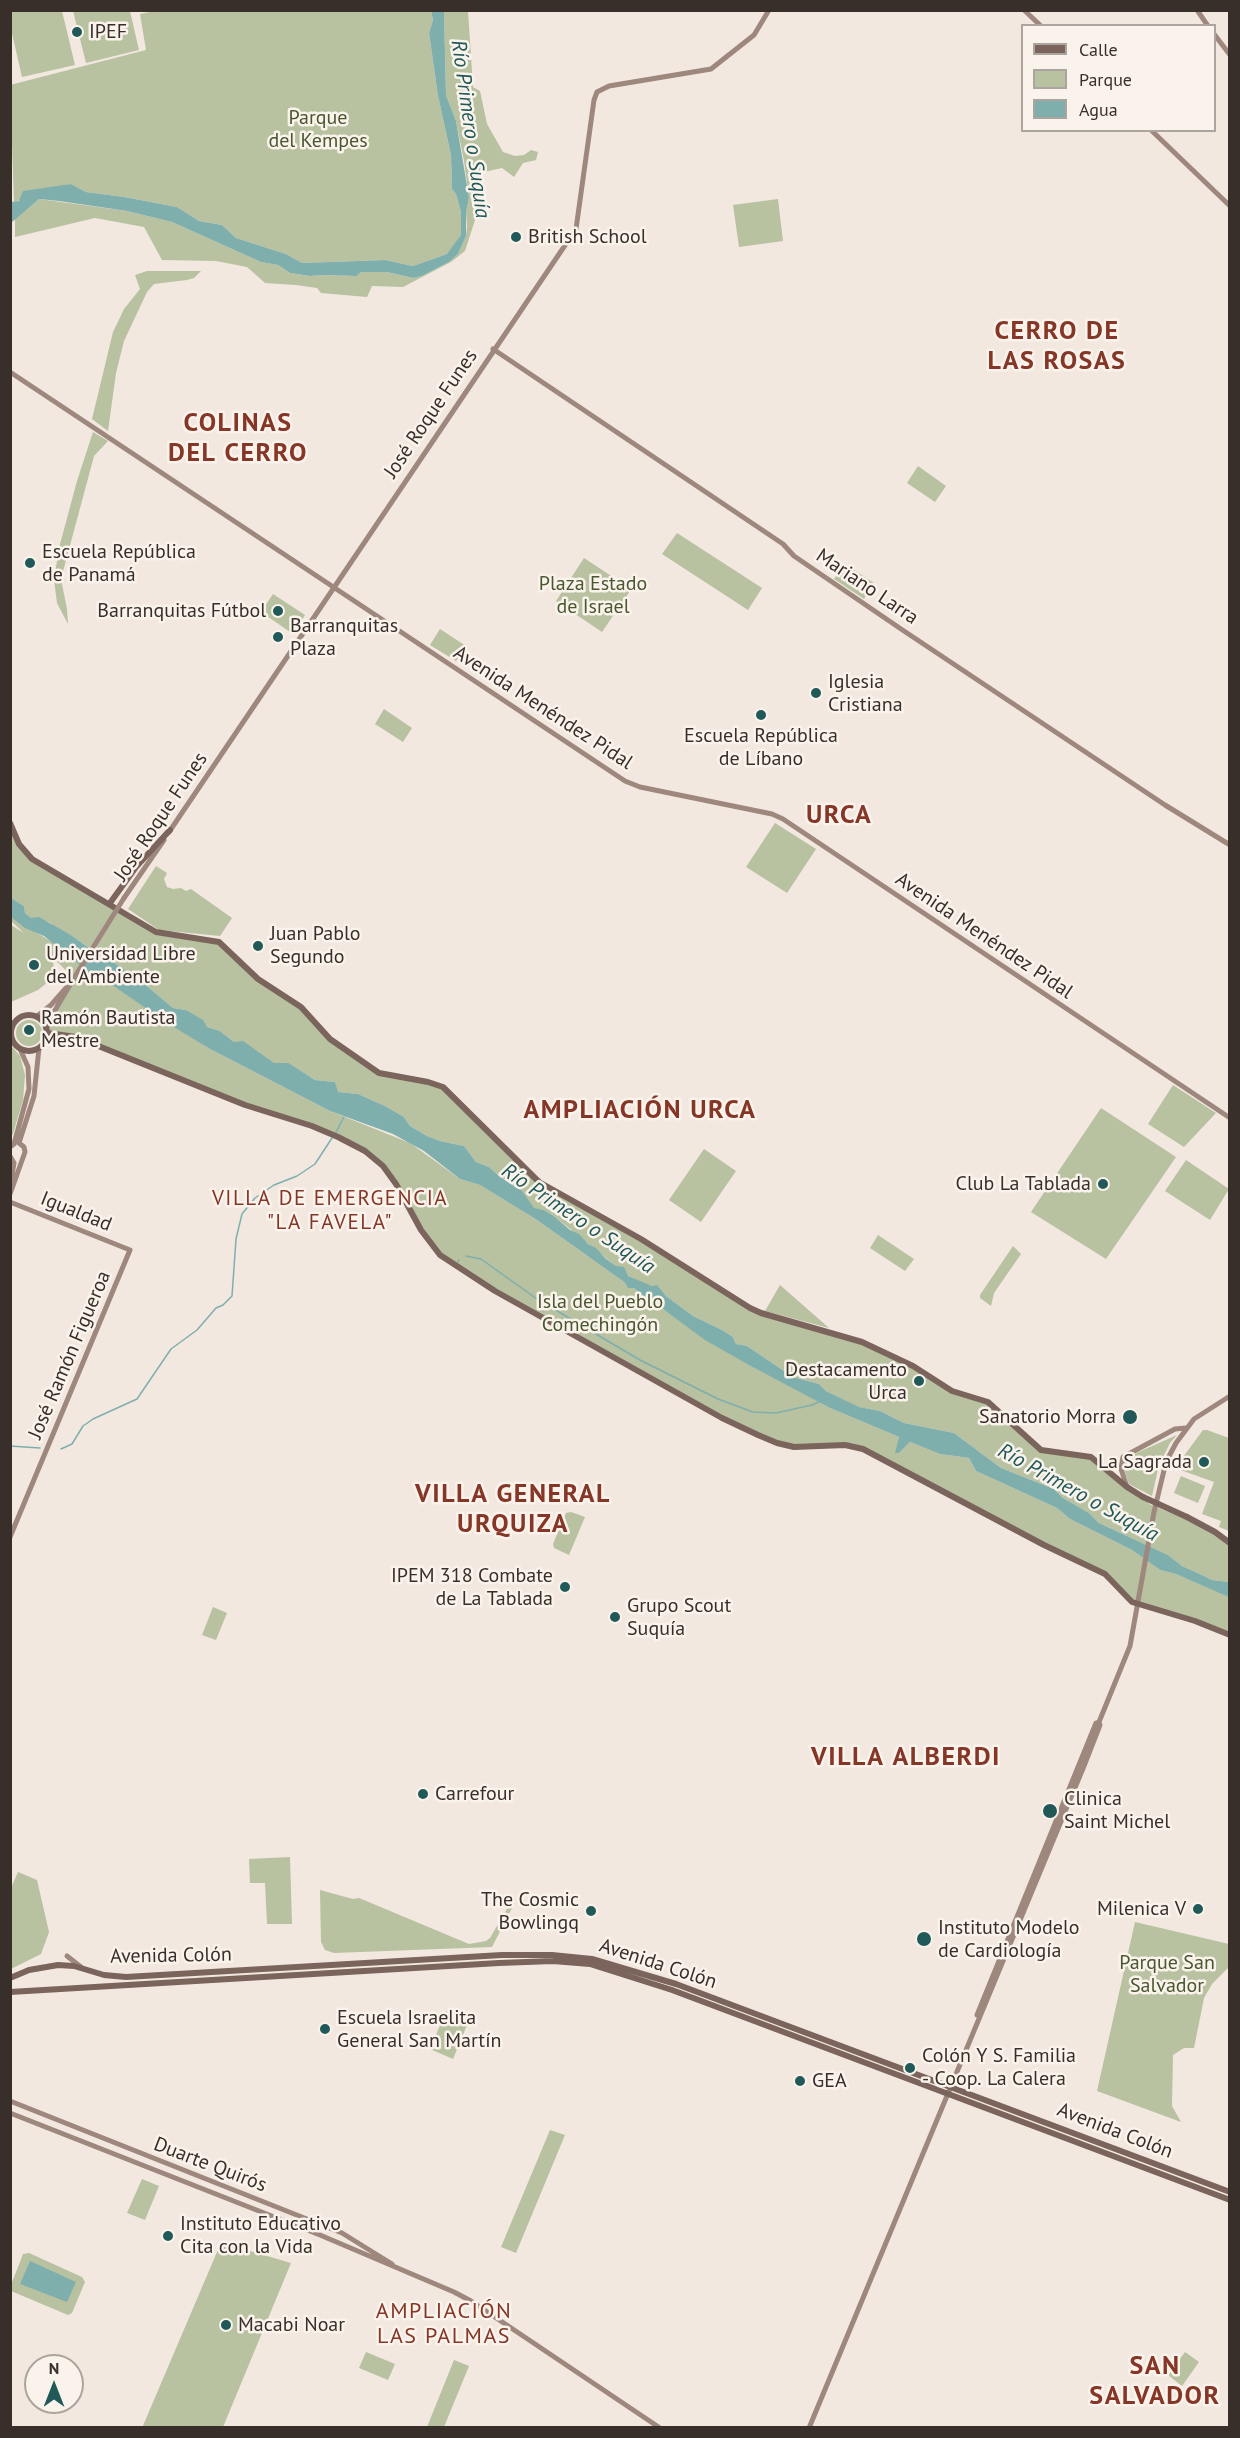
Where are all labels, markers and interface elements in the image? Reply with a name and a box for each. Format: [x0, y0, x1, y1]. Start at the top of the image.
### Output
place label: IPEF [89, 20, 127, 44]
legend [1021, 24, 1216, 132]
marker: IPEF [70, 25, 84, 39]
water label: Río Primero o Suquía [445, 38, 495, 220]
text: Calle [1079, 38, 1118, 61]
text: Parque [1079, 68, 1132, 91]
text: Agua [1079, 98, 1118, 121]
park label: Parque del Kempes [268, 106, 368, 153]
place label: British School [528, 225, 647, 249]
marker: British School [509, 230, 523, 244]
district label: CERRO DE LAS ROSAS [988, 316, 1126, 378]
street label: José Roque Funes [379, 345, 483, 483]
district label: COLINAS DEL CERRO [168, 408, 308, 470]
place label: Escuela República de Panamá [42, 540, 196, 587]
street label: Mariano Larra [811, 544, 923, 630]
marker: Escuela República de Panamá [23, 556, 37, 570]
park label: Plaza Estado de Israel [539, 572, 647, 619]
place label: Barranquitas Fútbol [97, 599, 266, 623]
marker: Barranquitas Fútbol [271, 604, 285, 618]
place label: Barranquitas Plaza [290, 614, 398, 661]
marker: Barranquitas Plaza [271, 630, 285, 644]
street label: Avenida Menéndez Pidal [449, 641, 637, 775]
place label: Iglesia Cristiana [828, 670, 903, 717]
marker: Iglesia Cristiana [809, 686, 823, 700]
marker: Escuela República de Líbano [754, 708, 768, 722]
place label: Escuela República de Líbano [684, 724, 838, 771]
street label: José Roque Funes [109, 748, 213, 886]
district label: URCA [806, 800, 872, 832]
street label: Avenida Menéndez Pidal [891, 868, 1077, 1004]
place label: Juan Pablo Segundo [270, 922, 361, 969]
marker: Juan Pablo Segundo [251, 939, 265, 953]
place label: Universidad Libre del Ambiente [46, 942, 196, 989]
marker: Universidad Libre del Ambiente [27, 958, 41, 972]
place label: Ramón Bautista Mestre [41, 1006, 175, 1053]
marker: Ramón Bautista Mestre [22, 1023, 36, 1037]
district label: AMPLIACIÓN URCA [524, 1095, 756, 1127]
water label: Río Primero o Suquía [497, 1158, 659, 1280]
place label: Club La Tablada [955, 1172, 1091, 1196]
marker: Club La Tablada [1096, 1177, 1110, 1191]
district label: VILLA DE EMERGENCIA "LA FAVELA" [212, 1186, 448, 1236]
street label: Igualdad [37, 1187, 115, 1237]
street label: José Ramón Figueroa [24, 1267, 116, 1443]
park label: Isla del Pueblo Comechingón [537, 1290, 663, 1337]
place label: Destacamento Urca [785, 1358, 907, 1405]
marker: Destacamento Urca [912, 1374, 926, 1388]
place label: Sanatorio Morra [979, 1405, 1116, 1429]
marker: Sanatorio Morra [1121, 1408, 1139, 1426]
water label: Río Primero o Suquía [993, 1438, 1163, 1548]
place label: La Sagrada [1098, 1450, 1192, 1474]
marker: La Sagrada [1197, 1455, 1211, 1469]
district label: VILLA GENERAL URQUIZA [415, 1479, 611, 1540]
place label: IPEM 318 Combate de La Tablada [391, 1564, 553, 1611]
marker: IPEM 318 Combate de La Tablada [558, 1580, 572, 1594]
place label: Grupo Scout Suquía [627, 1594, 731, 1641]
marker: Grupo Scout Suquía [608, 1610, 622, 1624]
district label: VILLA ALBERDI [811, 1742, 1001, 1774]
place label: Carrefour [435, 1782, 514, 1806]
marker: Carrefour [416, 1787, 430, 1801]
place label: Clinica Saint Michel [1064, 1787, 1170, 1834]
marker: Clinica Saint Michel [1041, 1802, 1059, 1820]
place label: The Cosmic Bowlingq [481, 1888, 579, 1935]
place label: Milenica V [1097, 1897, 1186, 1921]
marker: Milenica V [1191, 1902, 1205, 1916]
marker: The Cosmic Bowlingq [584, 1904, 598, 1918]
place label: Instituto Modelo de Cardiología [938, 1916, 1080, 1963]
marker: Instituto Modelo de Cardiología [915, 1930, 933, 1948]
street label: Avenida Colón [596, 1934, 720, 1994]
street label: Avenida Colón [110, 1943, 232, 1969]
park label: Parque San Salvador [1119, 1951, 1215, 1998]
place label: Escuela Israelita General San Martín [337, 2006, 501, 2053]
marker: Escuela Israelita General San Martín [318, 2022, 332, 2036]
place label: Colón Y S. Familia - Coop. La Calera [922, 2044, 1076, 2091]
marker: Colón Y S. Familia - Coop. La Calera [903, 2061, 917, 2075]
place label: GEA [812, 2069, 847, 2093]
marker: GEA [793, 2074, 807, 2088]
street label: Avenida Colón [1054, 2098, 1176, 2164]
street label: Duarte Quirós [150, 2132, 270, 2198]
place label: Instituto Educativo Cita con la Vida [180, 2212, 341, 2259]
marker: Instituto Educativo Cita con la Vida [161, 2229, 175, 2243]
district label: AMPLIACIÓN LAS PALMAS [376, 2299, 512, 2350]
place label: Macabi Noar [238, 2313, 345, 2337]
marker: Macabi Noar [219, 2318, 233, 2332]
district label: SAN SALVADOR [1089, 2351, 1221, 2412]
north arrow [24, 2354, 84, 2414]
text: N [49, 2358, 59, 2378]

